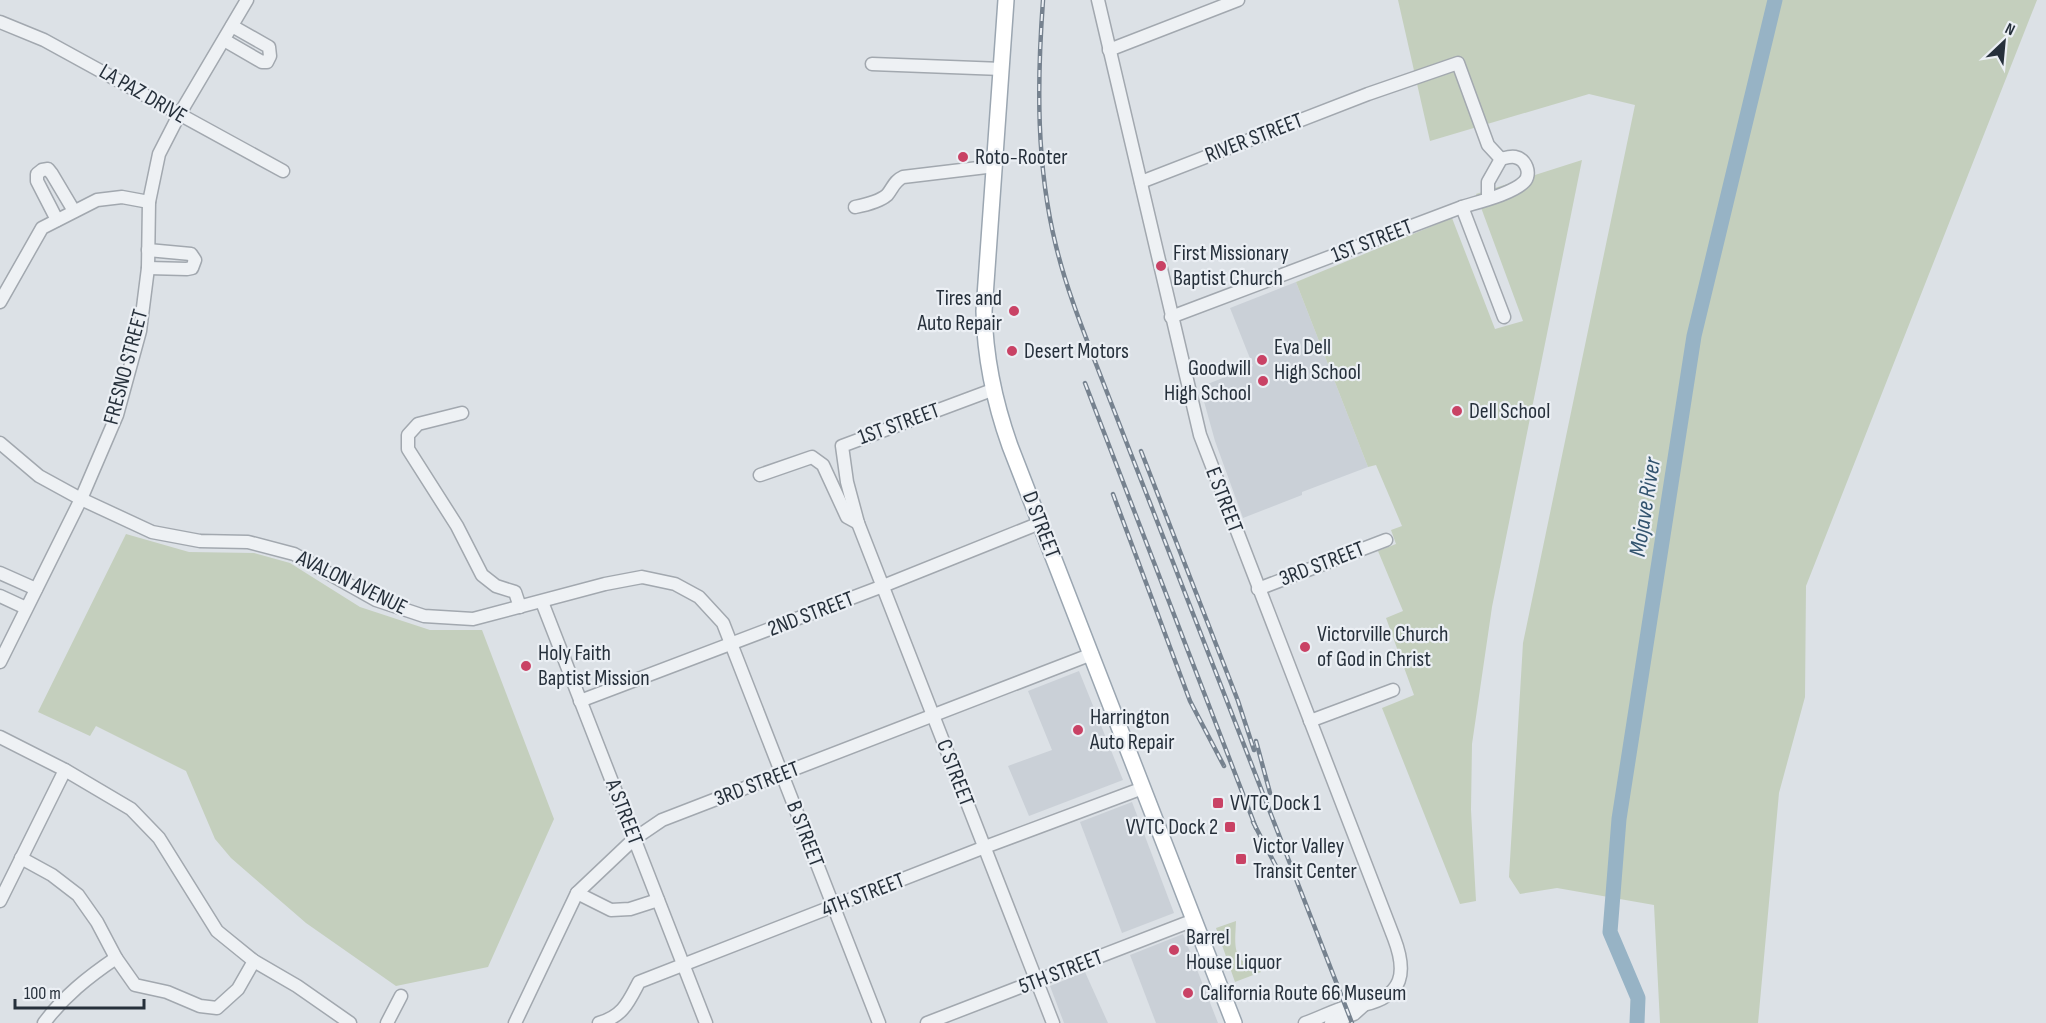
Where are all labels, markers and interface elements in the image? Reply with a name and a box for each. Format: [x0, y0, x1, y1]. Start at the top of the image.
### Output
north arrow [1974, 12, 2034, 72]
text: N [2002, 19, 2018, 40]
street label: LA PAZ DRIVE [94, 58, 192, 130]
street label: RIVER STREET [1201, 107, 1307, 169]
place label: Roto-Rooter [975, 144, 1068, 171]
marker: Roto-Rooter [956, 150, 970, 164]
street label: 1ST STREET [1328, 213, 1416, 269]
place label: First Missionary Baptist Church [1173, 240, 1289, 292]
marker: First Missionary Baptist Church [1154, 259, 1168, 273]
place label: Tires and Auto Repair [917, 285, 1002, 337]
marker: Tires and Auto Repair [1007, 304, 1021, 318]
street label: FRESNO STREET [98, 306, 154, 428]
place label: Eva Dell High School [1274, 334, 1361, 386]
place label: Desert Motors [1024, 338, 1129, 365]
marker: Desert Motors [1005, 344, 1019, 358]
marker: Eva Dell High School [1255, 353, 1269, 367]
place label: Goodwill High School [1164, 355, 1251, 407]
marker: Goodwill High School [1256, 374, 1270, 388]
street label: 1ST STREET [855, 397, 944, 451]
place label: Dell School [1469, 398, 1550, 425]
marker: Dell School [1450, 404, 1464, 418]
water label: Mojave River [1623, 454, 1667, 559]
street label: E STREET [1199, 463, 1249, 537]
street label: D STREET [1016, 488, 1066, 562]
street label: 3RD STREET [1276, 535, 1369, 593]
street label: AVALON AVENUE [291, 544, 412, 621]
street label: 2ND STREET [764, 585, 858, 643]
place label: Victorville Church of God in Christ [1317, 621, 1448, 673]
place label: Holy Faith Baptist Mission [538, 640, 650, 692]
marker: Victorville Church of God in Christ [1298, 640, 1312, 654]
marker: Holy Faith Baptist Mission [519, 659, 533, 673]
place label: Harrington Auto Repair [1089, 704, 1174, 756]
marker: Harrington Auto Repair [1071, 723, 1085, 737]
street label: C STREET [930, 736, 980, 810]
street label: 3RD STREET [711, 755, 804, 813]
street label: A STREET [599, 774, 649, 849]
place label: VVTC Dock 1 [1230, 790, 1321, 817]
marker: VVTC Dock 1 [1211, 796, 1225, 810]
street label: B STREET [780, 797, 830, 871]
place label: VVTC Dock 2 [1126, 814, 1218, 841]
marker: VVTC Dock 2 [1223, 820, 1237, 834]
place label: Victor Valley Transit Center [1253, 833, 1357, 885]
marker: Victor Valley Transit Center [1234, 852, 1248, 866]
street label: 4TH STREET [818, 867, 909, 923]
place label: Barrel House Liquor [1186, 924, 1282, 976]
marker: Barrel House Liquor [1167, 943, 1181, 957]
street label: 5TH STREET [1015, 944, 1107, 1000]
scale bar [15, 972, 144, 1010]
place label: California Route 66 Museum [1200, 980, 1406, 1007]
text: 100 m [24, 983, 61, 1004]
marker: California Route 66 Museum [1181, 986, 1195, 1000]

